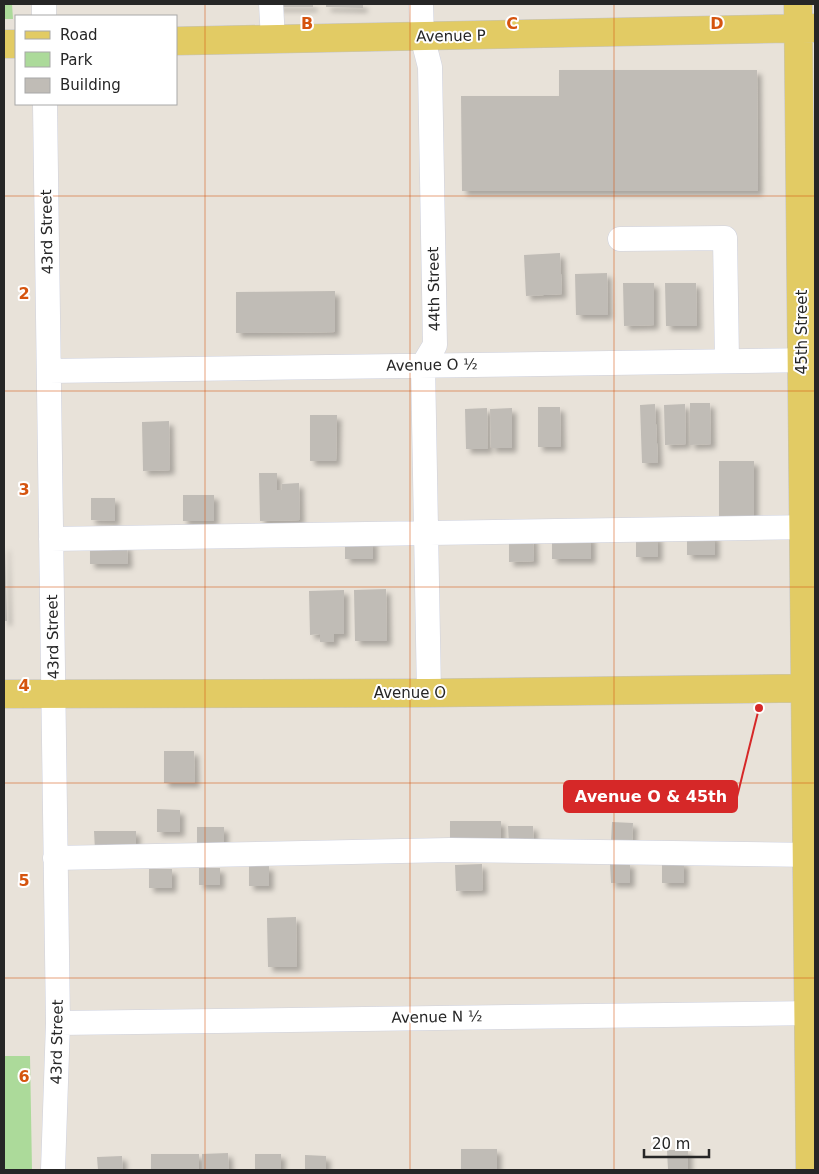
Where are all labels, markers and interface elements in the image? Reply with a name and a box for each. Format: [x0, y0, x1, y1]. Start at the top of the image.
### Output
text: B [301, 14, 313, 33]
text: C [506, 14, 518, 33]
text: D [710, 14, 724, 33]
legend [15, 15, 178, 105]
text: Road [60, 26, 98, 44]
street label: Avenue P [416, 26, 486, 46]
text: Park [60, 51, 93, 69]
text: Building [60, 76, 121, 94]
street label: 43rd Street [37, 189, 57, 275]
street label: 44th Street [424, 246, 444, 332]
text: 2 [18, 284, 30, 303]
street label: 45th Street [793, 289, 811, 374]
street label: Avenue O ½ [386, 355, 478, 375]
text: 3 [18, 480, 30, 499]
street label: 43rd Street [43, 594, 63, 680]
text: 4 [18, 676, 30, 695]
street label: Avenue O [374, 684, 446, 702]
callout: Avenue O & 45th [564, 781, 737, 812]
text: Avenue O & 45th [575, 787, 727, 806]
text: 5 [18, 871, 30, 890]
street label: 43rd Street [47, 999, 67, 1085]
street label: Avenue N ½ [391, 1007, 483, 1027]
text: 6 [18, 1067, 30, 1086]
scale bar [644, 1126, 709, 1158]
text: 20 m [652, 1135, 690, 1153]

